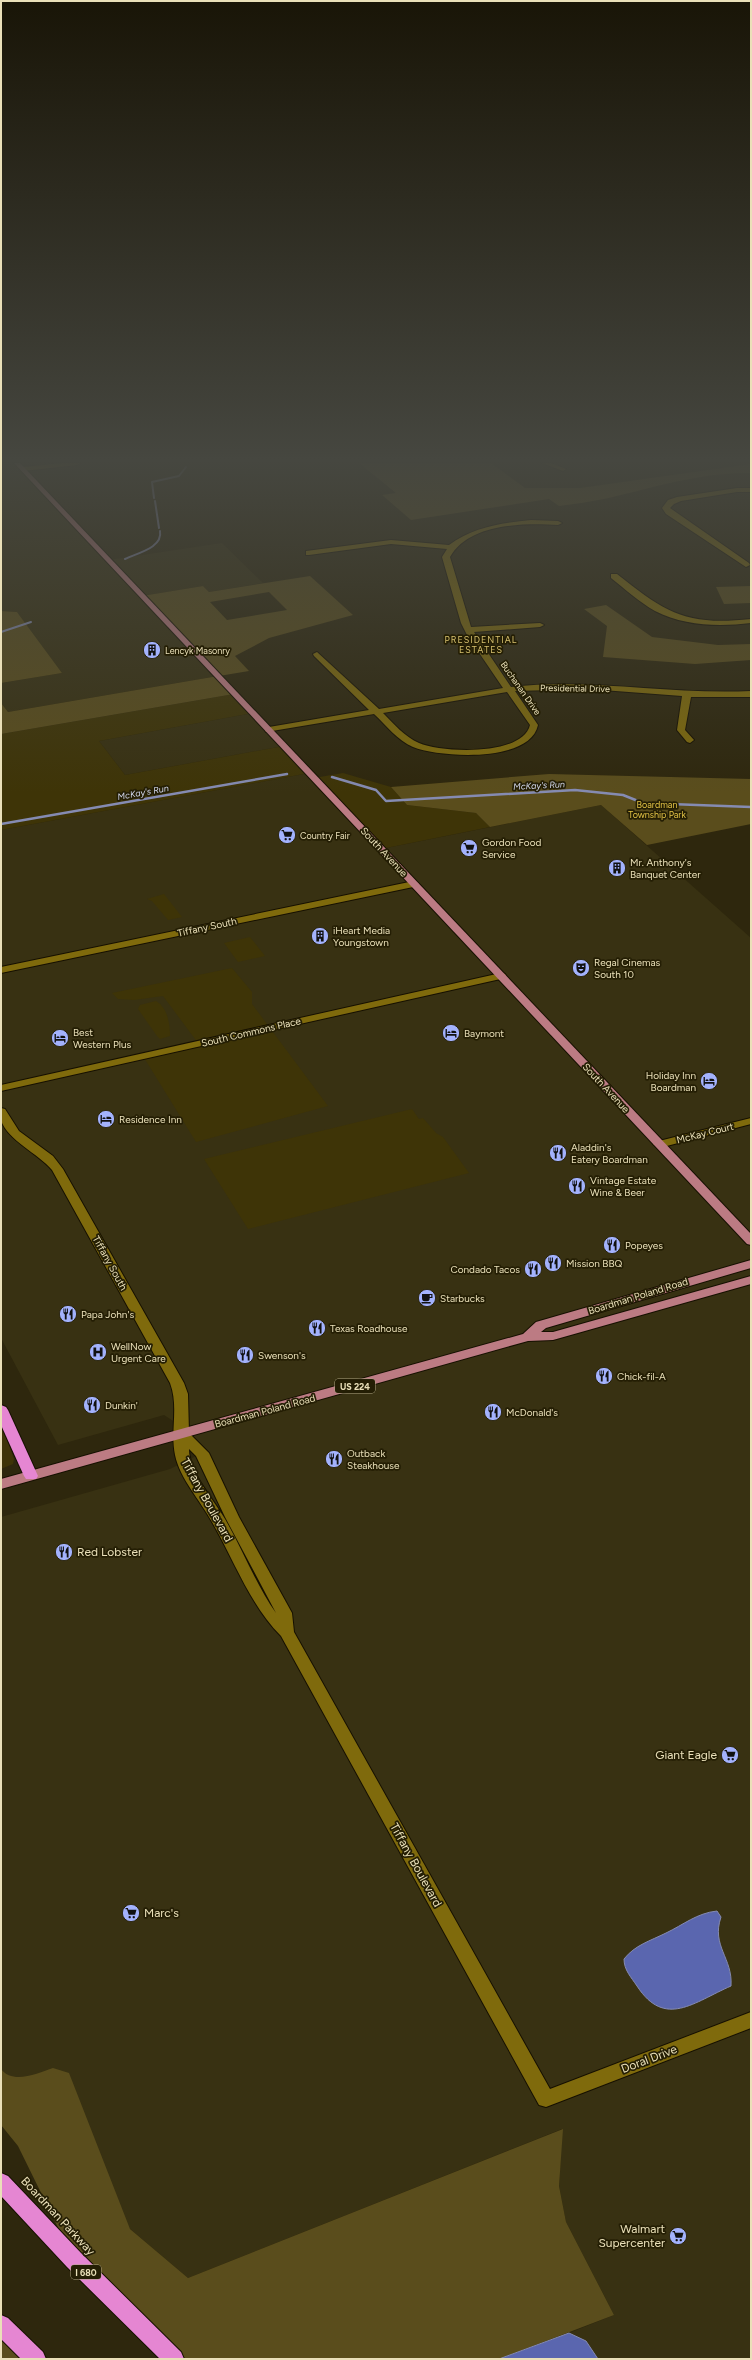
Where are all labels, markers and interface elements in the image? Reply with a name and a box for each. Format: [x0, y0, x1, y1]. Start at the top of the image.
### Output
district label: PRESIDENTIAL ESTATES [445, 634, 517, 655]
building icon: Lencyk Masonry [142, 640, 162, 660]
place label: Lencyk Masonry [165, 645, 230, 656]
street label: Buchanan Drive [499, 659, 544, 717]
street label: Presidential Drive [540, 682, 610, 694]
water label: McKay's Run [513, 778, 565, 792]
water label: McKay's Run [117, 782, 169, 802]
park label: Boardman Township Park [628, 799, 686, 820]
street label: South Avenue [358, 824, 411, 880]
supermarket icon: Country Fair [277, 825, 297, 845]
place label: Country Fair [300, 830, 350, 841]
place label: Gordon Food Service [482, 836, 541, 861]
supermarket icon: Gordon Food Service [459, 838, 479, 858]
place label: Mr. Anthony's Banquet Center [630, 856, 701, 881]
building icon: Mr. Anthony's Banquet Center [607, 858, 627, 878]
street label: Tiffany South [176, 914, 238, 940]
place label: iHeart Media Youngstown [333, 924, 390, 949]
building icon: iHeart Media Youngstown [310, 926, 330, 946]
place label: Regal Cinemas South 10 [594, 956, 661, 981]
theatre icon: Regal Cinemas South 10 [571, 958, 591, 978]
street label: South Commons Place [200, 1014, 303, 1050]
hotel icon: Baymont [441, 1023, 461, 1043]
place label: Best Western Plus [73, 1026, 132, 1051]
place label: Baymont [464, 1027, 504, 1040]
hotel icon: Best Western Plus [50, 1028, 70, 1048]
street label: South Avenue [580, 1060, 633, 1116]
place label: Holiday Inn Boardman [646, 1069, 696, 1094]
hotel icon: Holiday Inn Boardman [699, 1071, 719, 1091]
hotel icon: Residence Inn [96, 1109, 116, 1129]
place label: Residence Inn [119, 1113, 182, 1126]
street label: McKay Court [675, 1120, 735, 1146]
place label: Aladdin's Eatery Boardman [571, 1141, 648, 1166]
restaurant icon: Aladdin's Eatery Boardman [548, 1143, 568, 1163]
place label: Vintage Estate Wine & Beer [590, 1174, 657, 1199]
restaurant icon: Vintage Estate Wine & Beer [567, 1176, 587, 1196]
street label: Tiffany South [90, 1233, 131, 1293]
restaurant icon: Popeyes [602, 1235, 622, 1255]
place label: Popeyes [625, 1239, 663, 1252]
restaurant icon: Mission BBQ [543, 1253, 563, 1273]
place label: Mission BBQ [566, 1257, 622, 1270]
restaurant icon: Condado Tacos [523, 1259, 543, 1279]
place label: Condado Tacos [450, 1263, 520, 1276]
street label: Boardman Poland Road [587, 1275, 690, 1317]
cafe icon: Starbucks [417, 1288, 437, 1308]
place label: Starbucks [440, 1292, 485, 1305]
restaurant icon: Papa John's [58, 1304, 78, 1324]
place label: Papa John's [81, 1308, 134, 1321]
restaurant icon: Texas Roadhouse [307, 1318, 327, 1338]
place label: Texas Roadhouse [330, 1322, 408, 1335]
place label: WellNow Urgent Care [111, 1340, 166, 1365]
hospital icon: WellNow Urgent Care [88, 1342, 108, 1362]
restaurant icon: Swenson's [235, 1345, 255, 1365]
place label: Swenson's [258, 1349, 306, 1362]
restaurant icon: Chick-fil-A [594, 1366, 614, 1386]
place label: Chick-fil-A [617, 1370, 666, 1383]
road number: US 224 [335, 1379, 375, 1393]
street label: Boardman Poland Road [213, 1391, 317, 1431]
restaurant icon: Dunkin' [82, 1395, 102, 1415]
place label: Dunkin' [105, 1399, 138, 1412]
restaurant icon: McDonald's [483, 1402, 503, 1422]
place label: McDonald's [506, 1406, 558, 1419]
place label: Outback Steakhouse [347, 1447, 400, 1472]
restaurant icon: Outback Steakhouse [324, 1449, 344, 1469]
street label: Tiffany Boulevard [178, 1456, 236, 1544]
restaurant icon: Red Lobster [54, 1542, 74, 1562]
place label: Red Lobster [77, 1545, 142, 1559]
supermarket icon: Giant Eagle [720, 1745, 740, 1765]
place label: Giant Eagle [655, 1748, 717, 1762]
street label: Tiffany Boulevard [387, 1821, 445, 1909]
supermarket icon: Marc's [121, 1903, 141, 1923]
place label: Marc's [144, 1906, 179, 1920]
street label: Doral Drive [619, 2042, 679, 2076]
street label: Boardman Parkway [18, 2174, 98, 2259]
place label: Walmart Supercenter [598, 2222, 665, 2250]
supermarket icon: Walmart Supercenter [668, 2226, 688, 2246]
road number: I 680 [71, 2265, 101, 2279]

